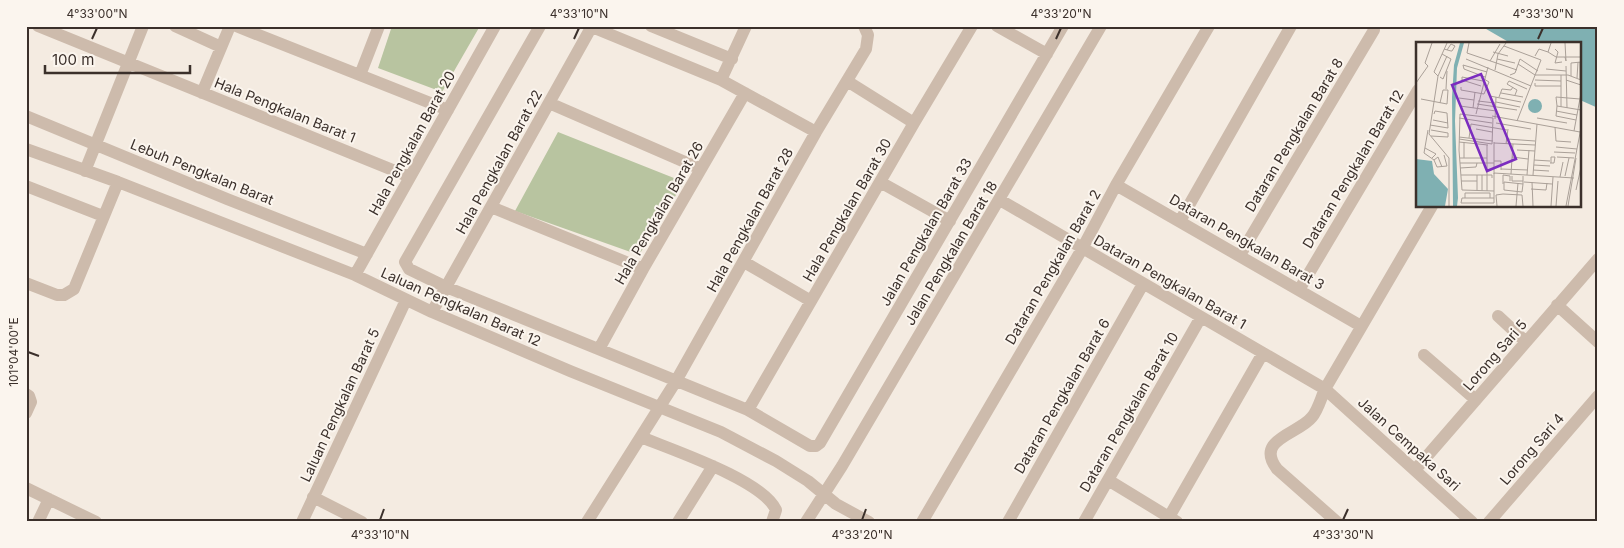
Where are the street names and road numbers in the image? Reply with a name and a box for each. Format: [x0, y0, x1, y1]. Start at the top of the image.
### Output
street label: Dataran Pengkalan Barat 8 [1241, 55, 1346, 215]
street label: Hala Pengkalan Barat 20 [365, 68, 458, 218]
street label: Hala Pengkalan Barat 1 [212, 73, 358, 146]
street label: Hala Pengkalan Barat 22 [452, 87, 545, 237]
street label: Dataran Pengkalan Barat 12 [1299, 87, 1407, 251]
street label: Lebuh Pengkalan Barat [128, 135, 277, 208]
street label: Hala Pengkalan Barat 30 [799, 135, 895, 284]
street label: Hala Pengkalan Barat 26 [611, 138, 706, 287]
street label: Hala Pengkalan Barat 28 [703, 145, 796, 295]
street label: Jalan Pengkalan Barat 33 [876, 155, 975, 309]
street label: Jalan Pengkalan Barat 18 [901, 178, 1000, 328]
street label: Dataran Pengkalan Barat 2 [1001, 186, 1104, 347]
street label: Dataran Pengkalan Barat 3 [1167, 190, 1328, 293]
street label: Dataran Pengkalan Barat 1 [1091, 231, 1249, 332]
street label: Laluan Pengkalan Barat 12 [379, 264, 544, 350]
street label: Dataran Pengkalan Barat 6 [1010, 315, 1113, 476]
street label: Lorong Sari 5 [1459, 316, 1530, 394]
street label: Laluan Pengkalan Barat 5 [296, 325, 383, 484]
street label: Dataran Pengkalan Barat 10 [1076, 329, 1181, 495]
street label: Jalan Cempaka Sari [1355, 393, 1464, 494]
street label: Lorong Sari 4 [1496, 409, 1567, 488]

